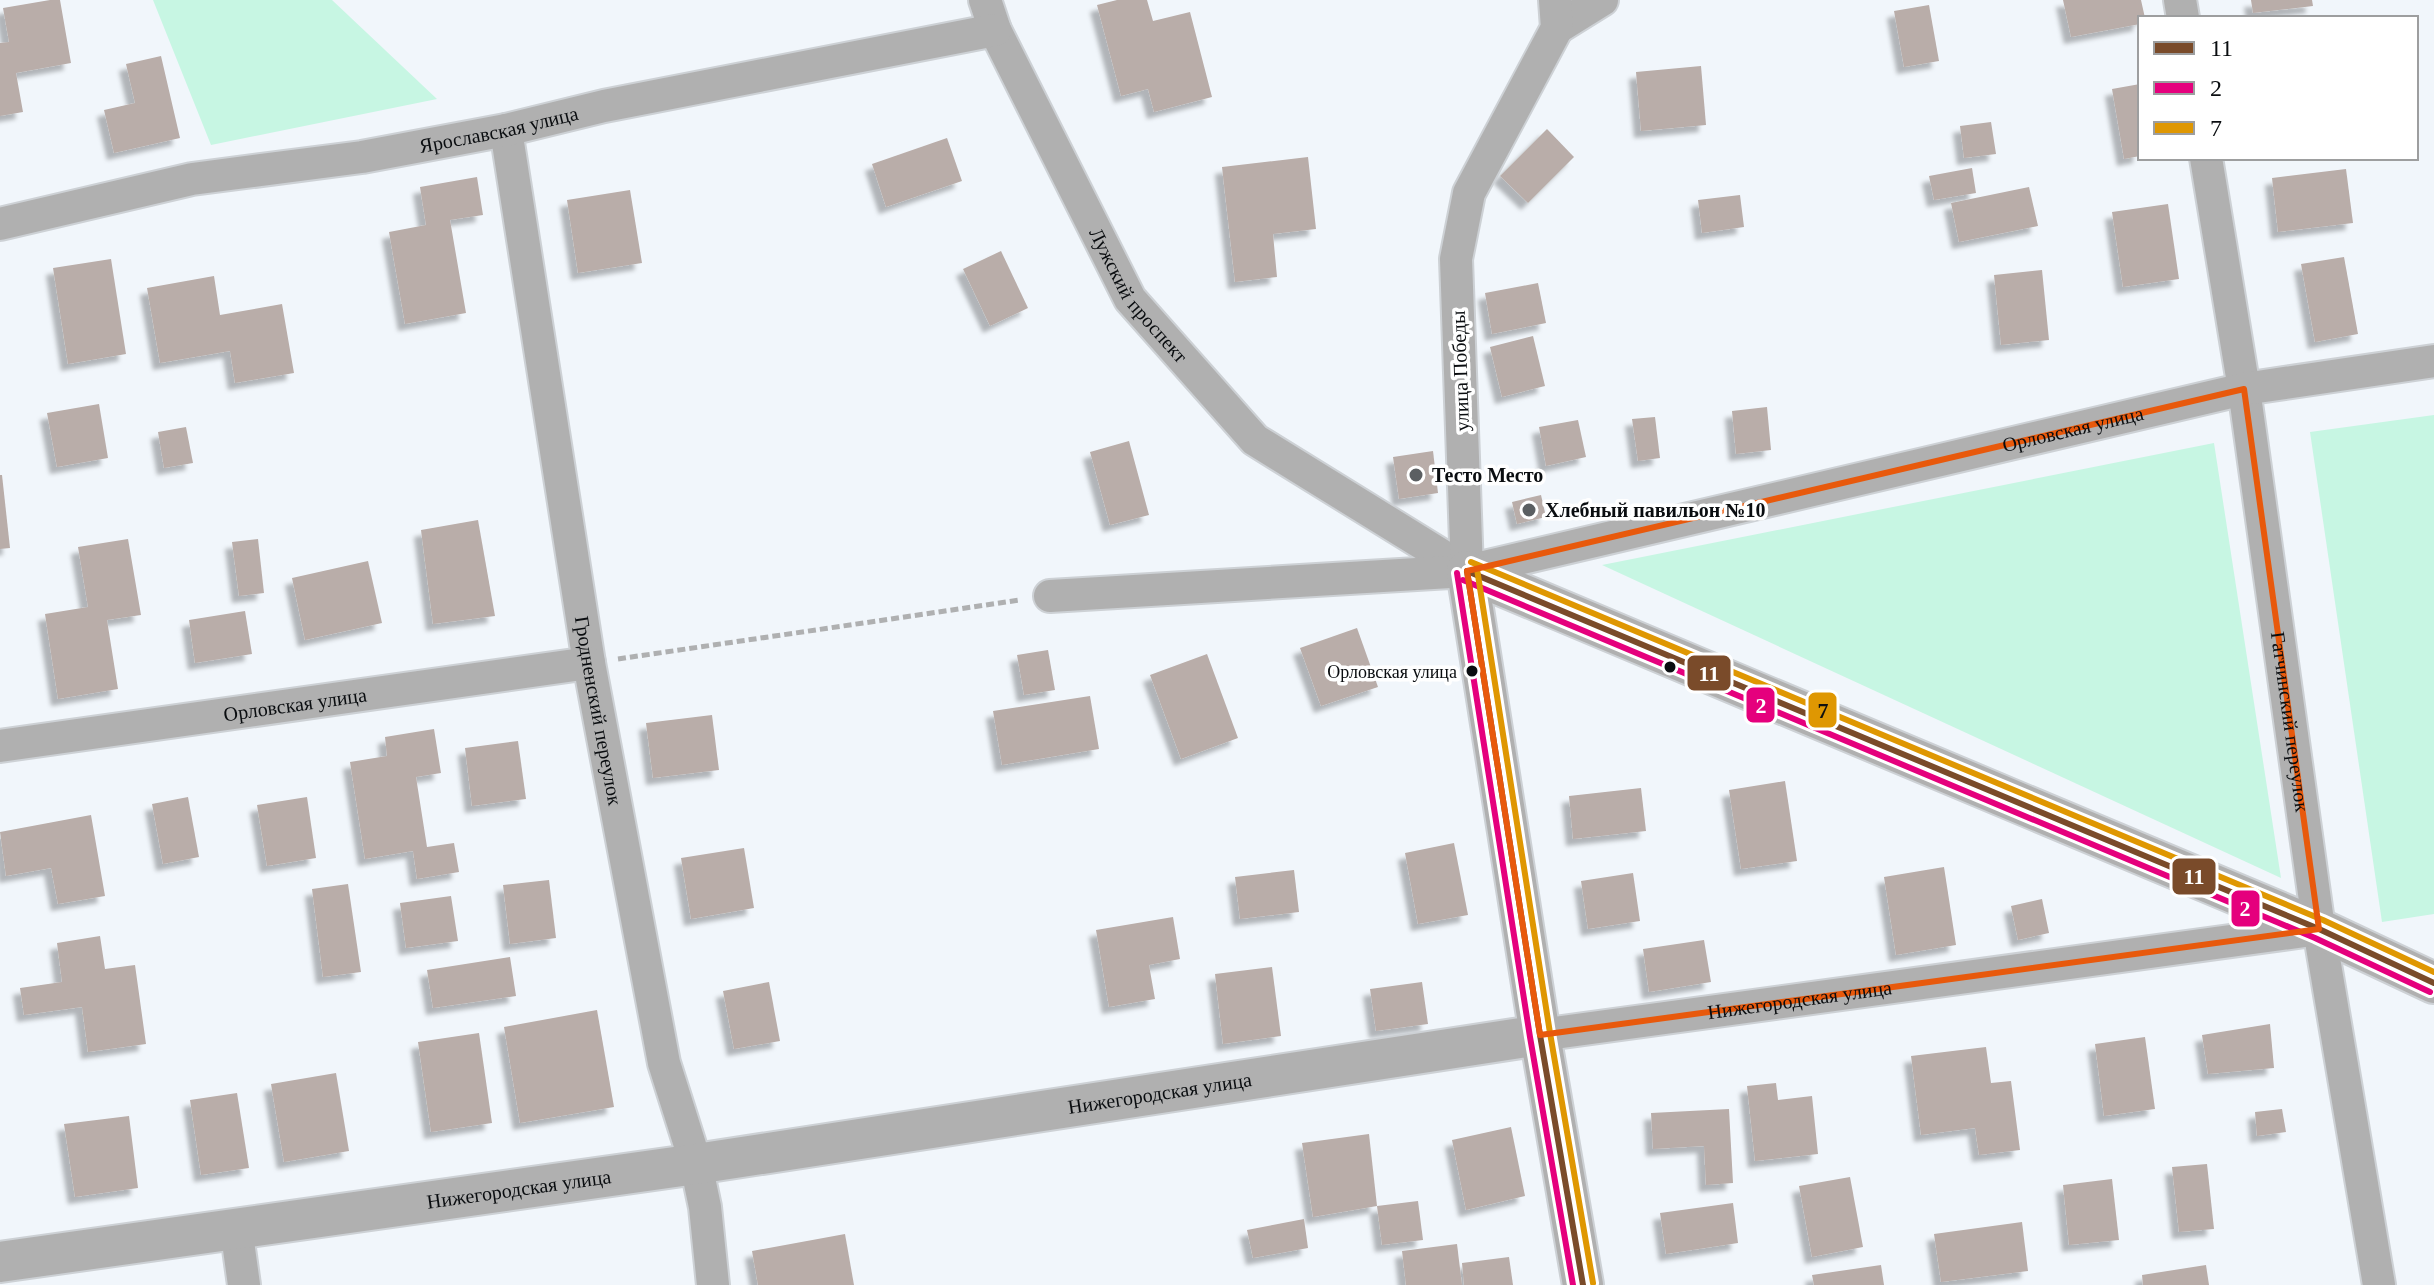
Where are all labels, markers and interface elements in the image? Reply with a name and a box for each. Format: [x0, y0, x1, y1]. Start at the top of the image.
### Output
legend [2138, 16, 2418, 160]
text: 11 [2210, 35, 2233, 61]
text: 2 [2210, 75, 2222, 101]
street label: Ярославская улица [417, 102, 580, 157]
text: 7 [2210, 115, 2222, 141]
street label: Лужский проспект [1085, 224, 1192, 367]
street label: улица Победы [1447, 310, 1474, 432]
street label: Орловская улица [2000, 402, 2146, 456]
place label: Тесто Место [1432, 464, 1543, 486]
marker: Тесто Место [1407, 466, 1425, 484]
place label: Хлебный павильон №10 [1545, 499, 1765, 521]
marker: Хлебный павильон №10 [1520, 501, 1538, 519]
street label: Гродненский переулок [571, 614, 627, 807]
street label: Гатчинский переулок [2267, 630, 2314, 813]
line badge: 11 [1686, 654, 1732, 692]
unlabelled marker [1662, 659, 1678, 675]
text: 11 [1699, 661, 1719, 686]
place label: Орловская улица [1327, 662, 1457, 682]
marker: Орловская улица [1464, 663, 1480, 679]
street label: Орловская улица [222, 683, 368, 725]
line badge: 2 [1745, 686, 1776, 724]
line badge: 7 [1807, 691, 1838, 729]
text: 2 [1756, 693, 1767, 718]
text: 7 [1818, 698, 1829, 723]
line badge: 11 [2171, 857, 2217, 896]
text: 11 [2184, 864, 2204, 889]
line badge: 2 [2230, 889, 2261, 928]
text: 2 [2240, 896, 2251, 921]
street label: Нижегородская улица [1706, 976, 1893, 1023]
street label: Нижегородская улица [1066, 1068, 1253, 1118]
street label: Нижегородская улица [425, 1165, 612, 1213]

